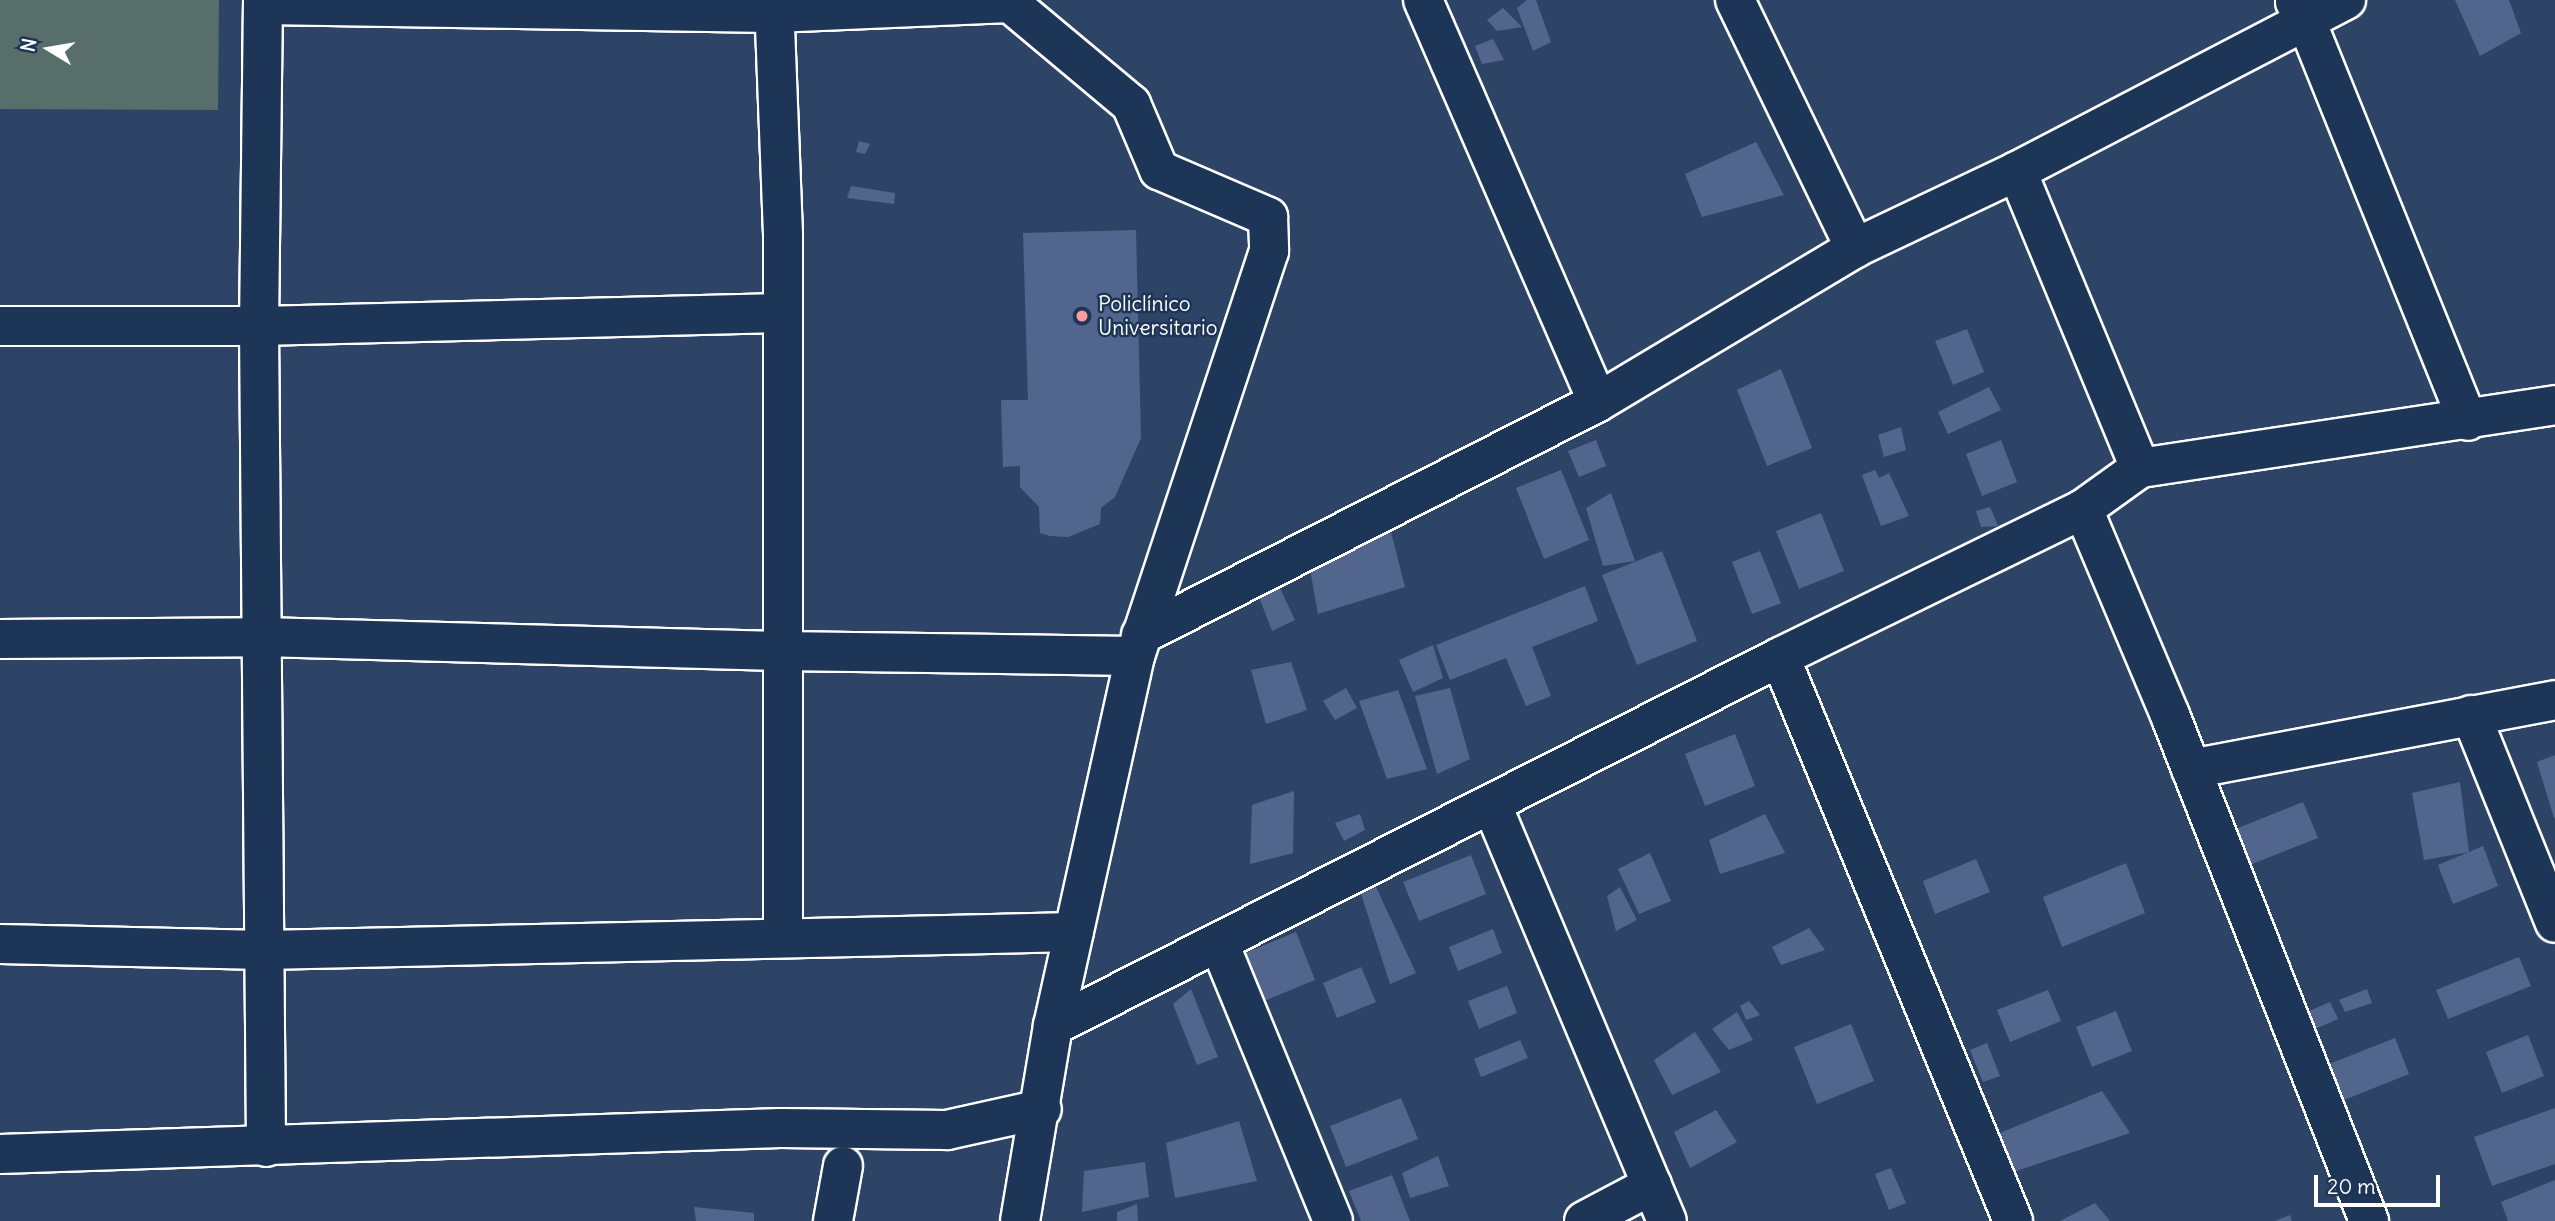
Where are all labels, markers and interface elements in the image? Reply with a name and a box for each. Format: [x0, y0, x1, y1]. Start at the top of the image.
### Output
north arrow [14, 14, 84, 84]
text: N [15, 36, 41, 54]
place label: Policlínico Universitario [1098, 291, 1217, 341]
marker: Policlínico Universitario [1072, 306, 1092, 326]
scale bar [2317, 1162, 2443, 1206]
text: 20 m [2327, 1173, 2376, 1200]

